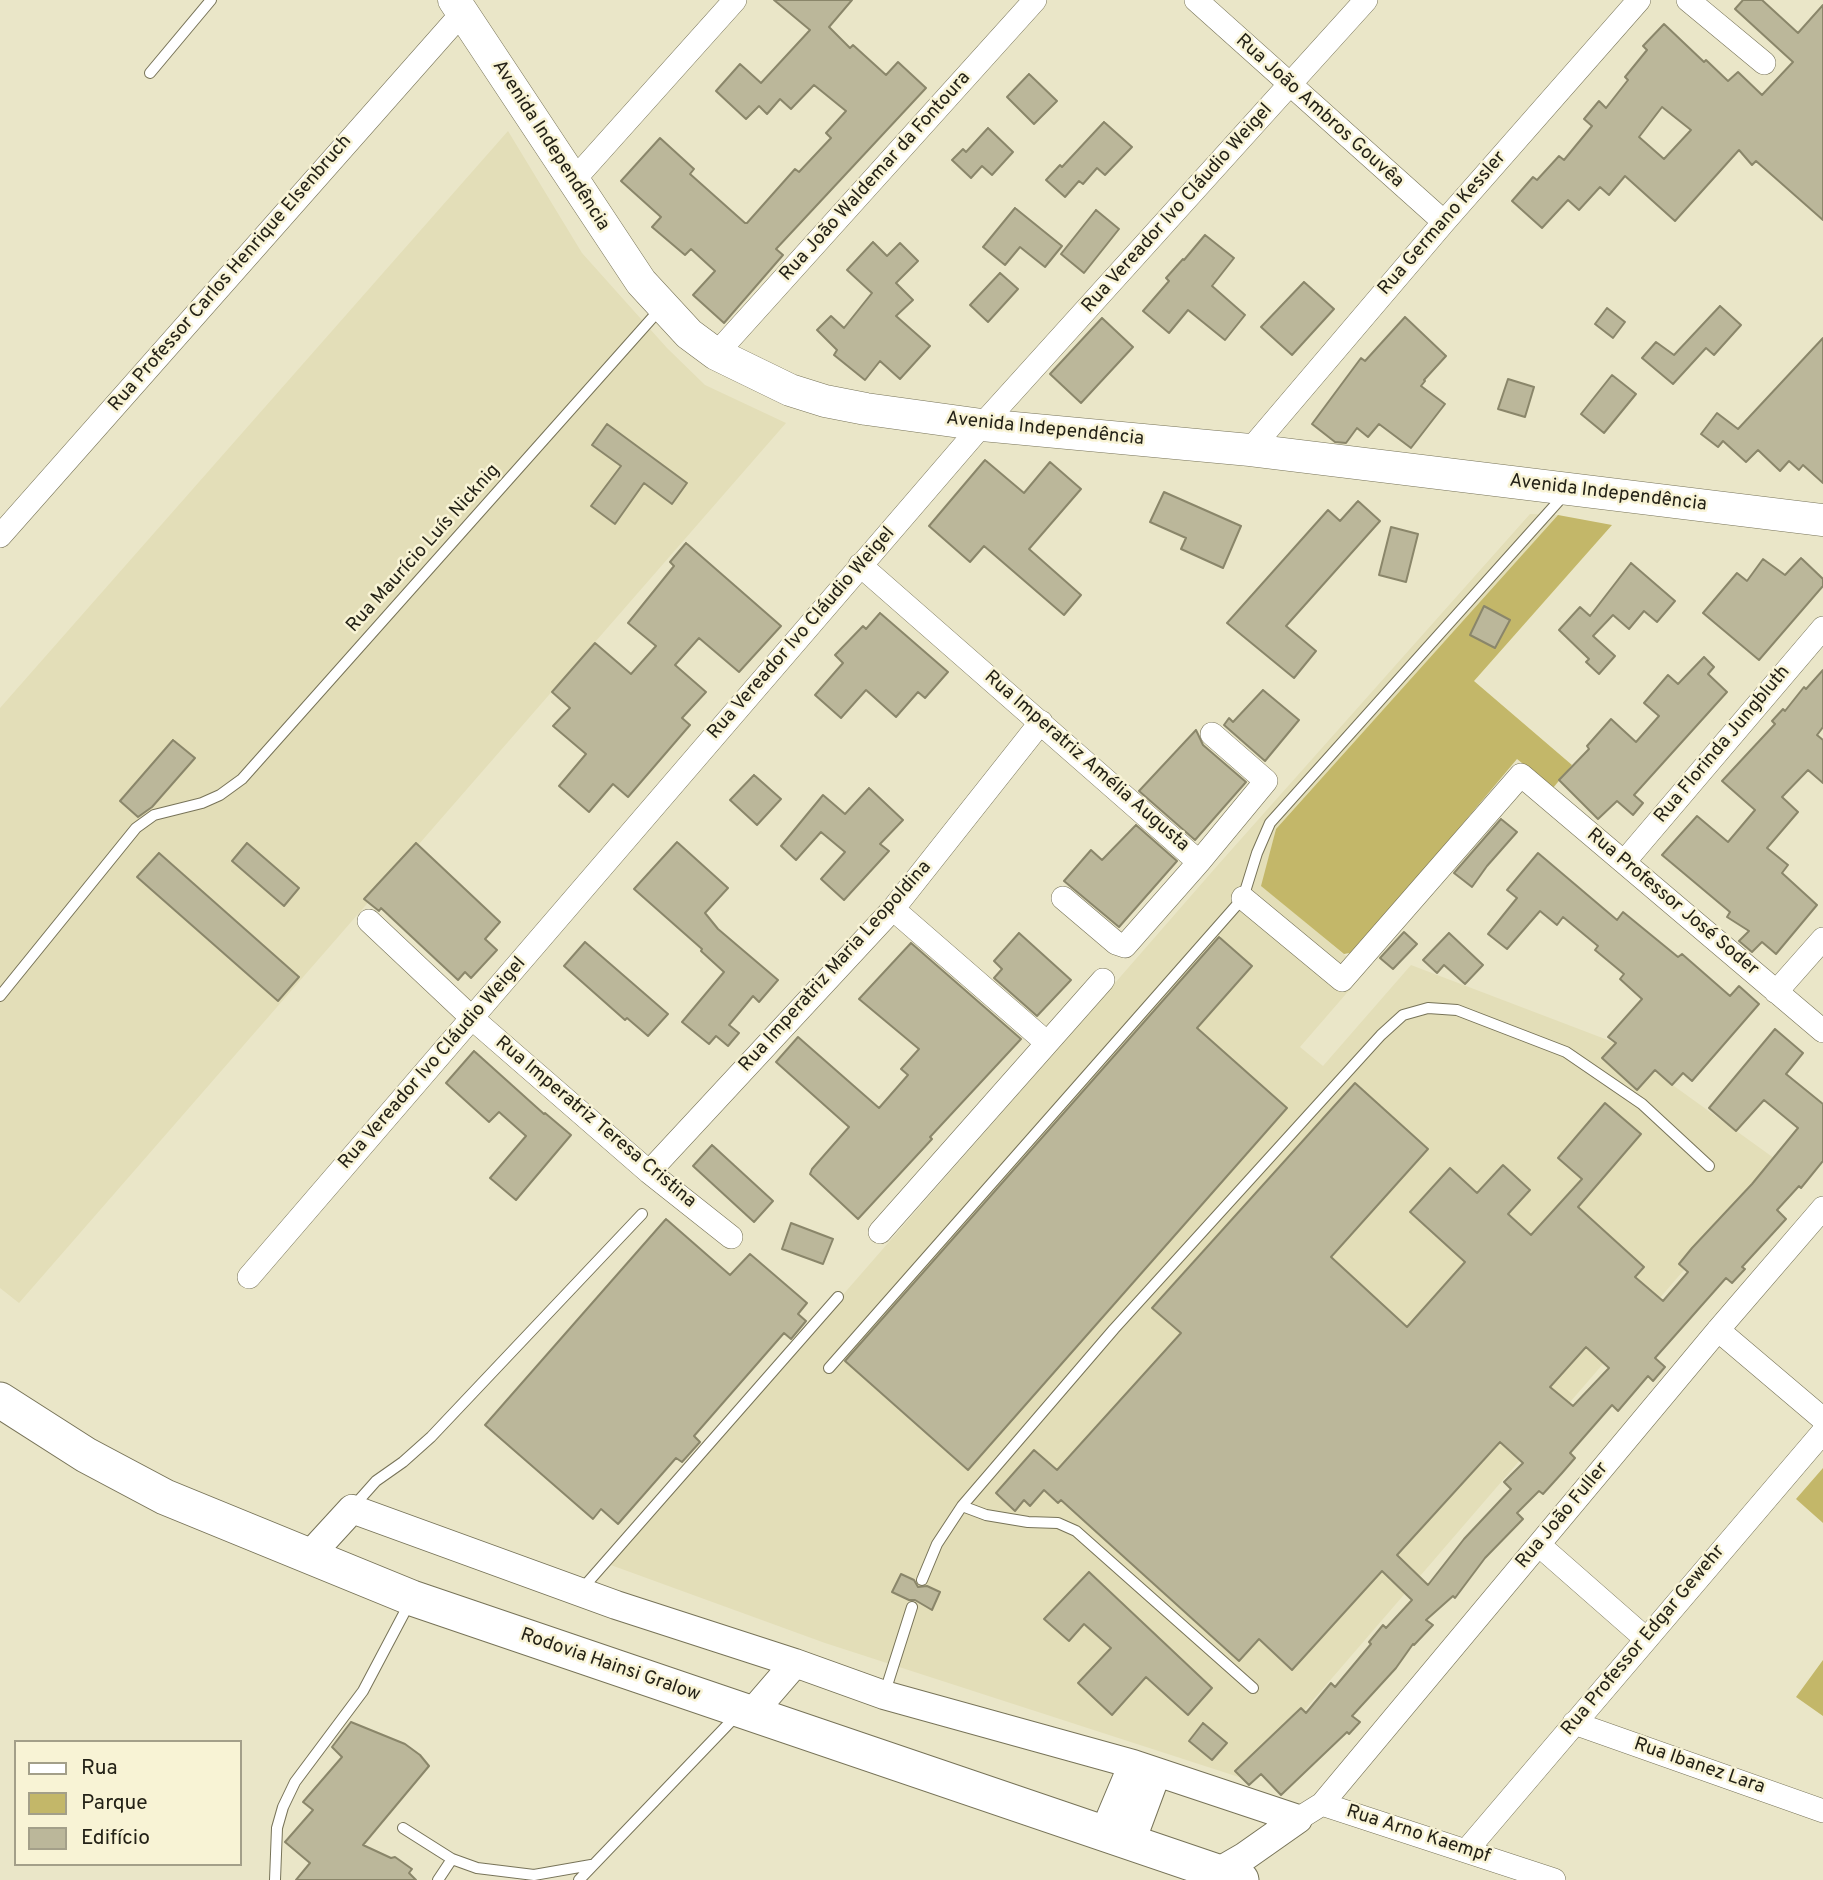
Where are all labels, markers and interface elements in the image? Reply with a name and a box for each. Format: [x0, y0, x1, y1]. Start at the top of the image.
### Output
street label: Rua João Ambros Gouvêa [1230, 30, 1408, 194]
street label: Avenida Independência [486, 56, 614, 236]
street label: Rua João Waldemar da Fontoura [776, 68, 976, 286]
street label: Rua Vereador Ivo Cláudio Weigel [1078, 100, 1278, 318]
street label: Rua Professor Carlos Henrique Elsenbruch [105, 131, 357, 417]
street label: Rua Germano Kessler [1374, 147, 1512, 301]
street label: Avenida Independência [945, 408, 1145, 452]
street label: Rua Maurício Luís Nicknig [342, 460, 506, 638]
street label: Avenida Independência [1508, 471, 1708, 517]
street label: Rua Vereador Ivo Cláudio Weigel [704, 523, 900, 745]
street label: Rua Florinda Jungbluth [1650, 662, 1796, 828]
street label: Rua Imperatriz Amélia Augusta [979, 667, 1193, 857]
street label: Rua Professor José Soder [1581, 824, 1763, 982]
street label: Rua Imperatriz Maria Leopoldina [735, 857, 937, 1077]
street label: Rua Vereador Ivo Cláudio Weigel [335, 953, 531, 1175]
street label: Rua Imperatriz Teresa Cristina [490, 1032, 700, 1214]
street label: Rua João Fuller [1512, 1458, 1614, 1574]
street label: Rua Professor Edgar Gewehr [1557, 1541, 1731, 1741]
street label: Rodovia Hainsi Gralow [517, 1624, 703, 1708]
street label: Rua Ibanez Lara [1630, 1734, 1768, 1800]
legend [14, 1740, 242, 1866]
text: Rua [81, 1755, 118, 1782]
text: Parque [81, 1790, 148, 1817]
street label: Rua Arno Kaempf [1343, 1801, 1493, 1869]
text: Edifício [81, 1825, 150, 1852]

